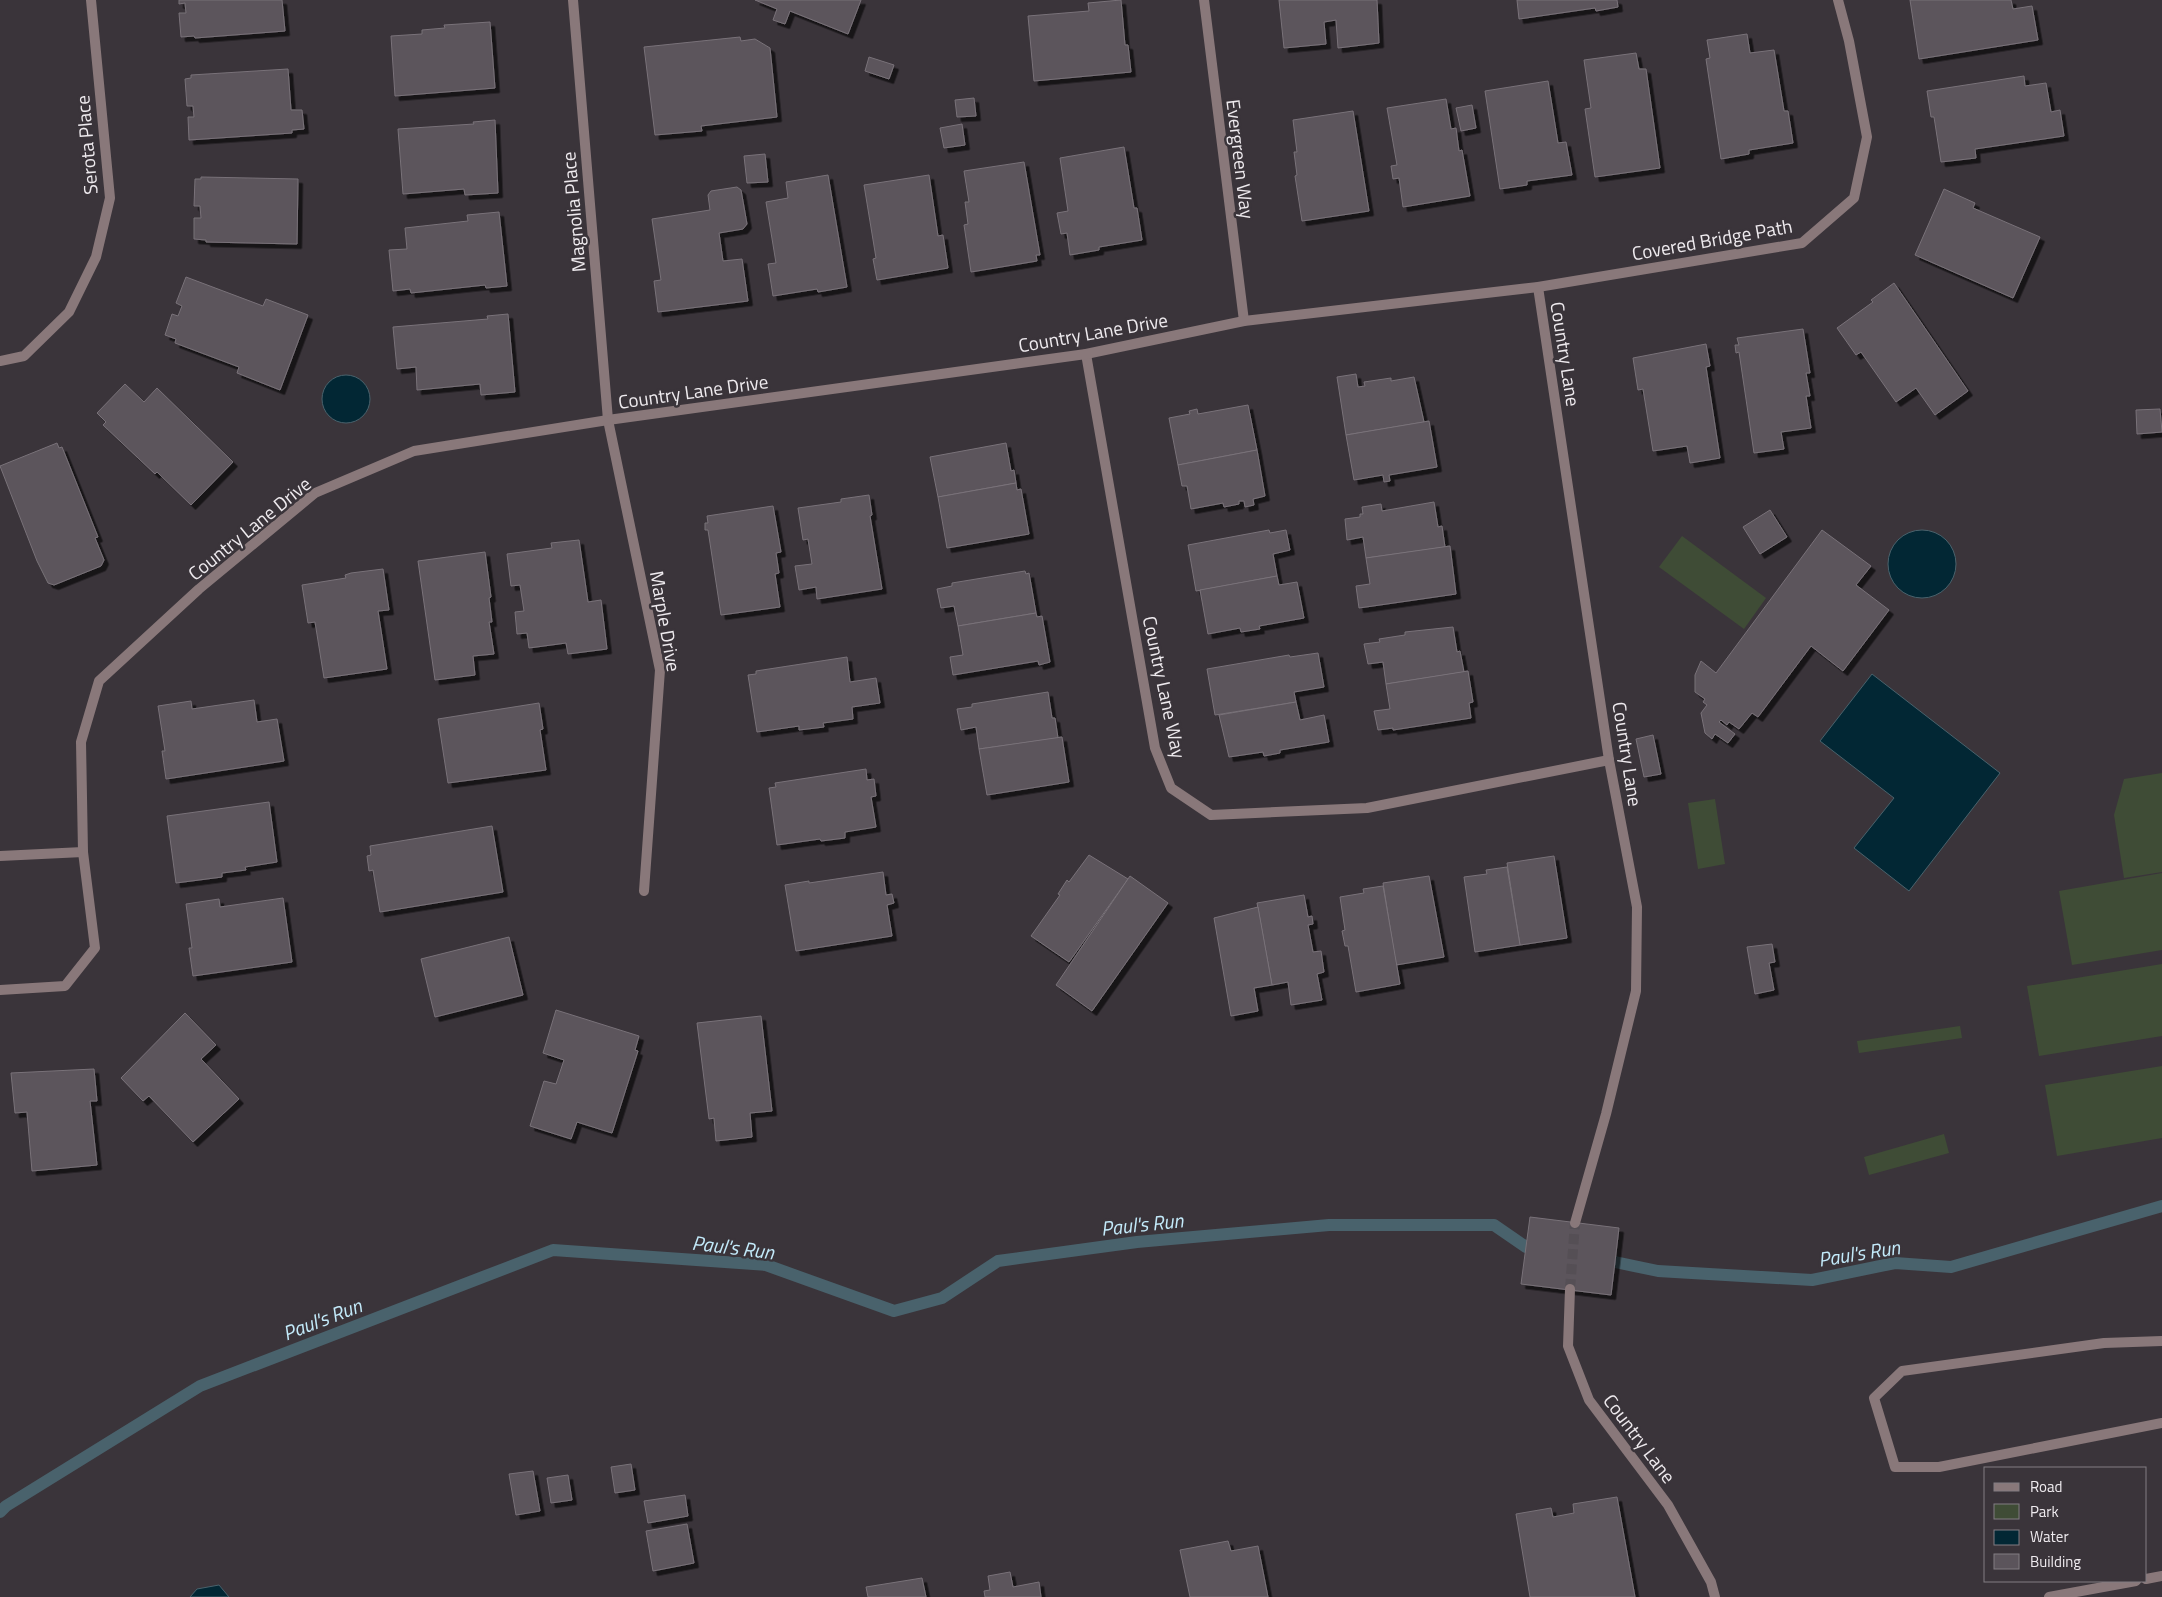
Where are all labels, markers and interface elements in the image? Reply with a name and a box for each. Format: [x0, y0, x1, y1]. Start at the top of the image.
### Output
street label: Serota Place [67, 94, 105, 196]
street label: Evergreen Way [1219, 98, 1263, 220]
street label: Magnolia Place [553, 151, 593, 273]
street label: Covered Bridge Path [1630, 211, 1794, 267]
street label: Country Lane [1543, 300, 1589, 408]
street label: Country Lane Drive [1016, 305, 1170, 359]
street label: Country Lane Drive [616, 366, 770, 416]
street label: Country Lane Drive [181, 469, 317, 587]
street label: Marple Drive [643, 568, 689, 674]
street label: Country Lane Way [1136, 613, 1194, 761]
street label: Country Lane [1605, 700, 1651, 808]
water label: Paul's Run [1099, 1204, 1186, 1244]
water label: Paul's Run [690, 1227, 777, 1268]
water label: Paul's Run [1816, 1231, 1903, 1275]
water label: Paul's Run [278, 1289, 367, 1348]
street label: Country Lane [1597, 1387, 1683, 1489]
legend [1984, 1467, 2147, 1582]
text: Road [2030, 1475, 2062, 1498]
text: Park [2030, 1500, 2059, 1523]
text: Water [2030, 1525, 2069, 1548]
text: Building [2030, 1550, 2081, 1573]

